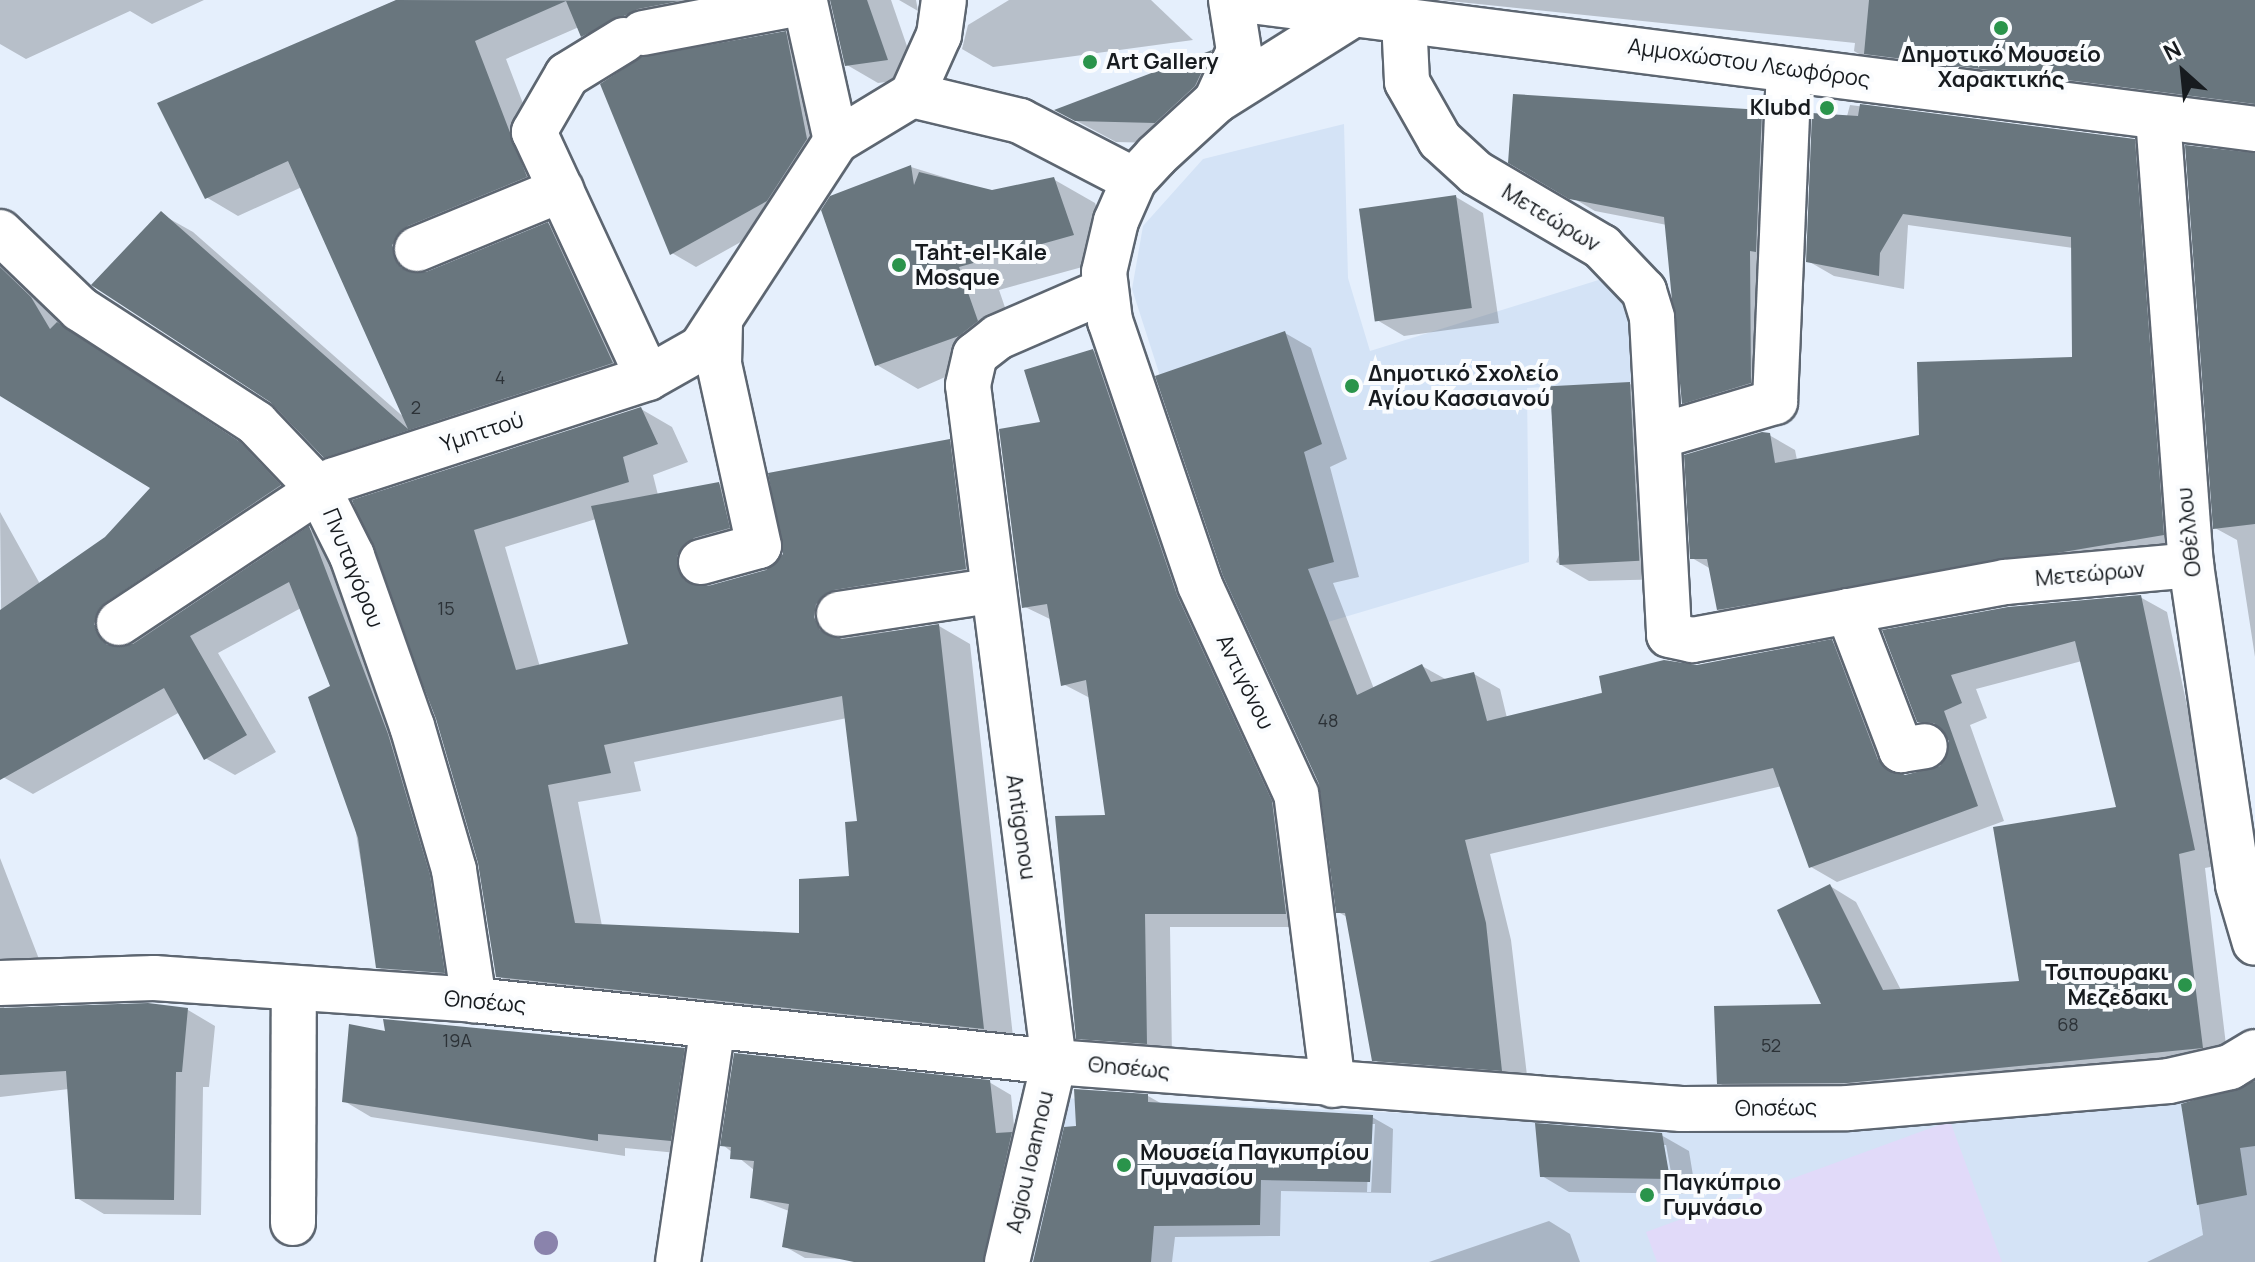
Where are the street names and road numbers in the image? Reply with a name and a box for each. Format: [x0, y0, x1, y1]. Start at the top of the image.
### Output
street label: Αμμοχώστου Λεωφόρος [1626, 33, 1872, 93]
street label: Μετεώρων [1497, 178, 1605, 258]
street label: Υμηττού [437, 406, 527, 458]
street label: Οθέλλου [2171, 486, 2207, 578]
street label: Πνυταγόρου [317, 505, 389, 631]
street label: Μετεώρων [2034, 556, 2146, 592]
street label: Αντιγόνου [1211, 630, 1279, 734]
street label: Antigonou [1001, 773, 1041, 881]
street label: Θησέως [443, 985, 527, 1019]
street label: Θησέως [1087, 1051, 1171, 1085]
street label: Agiou Ioannou [1001, 1088, 1059, 1236]
street label: Θησέως [1735, 1094, 1817, 1122]

